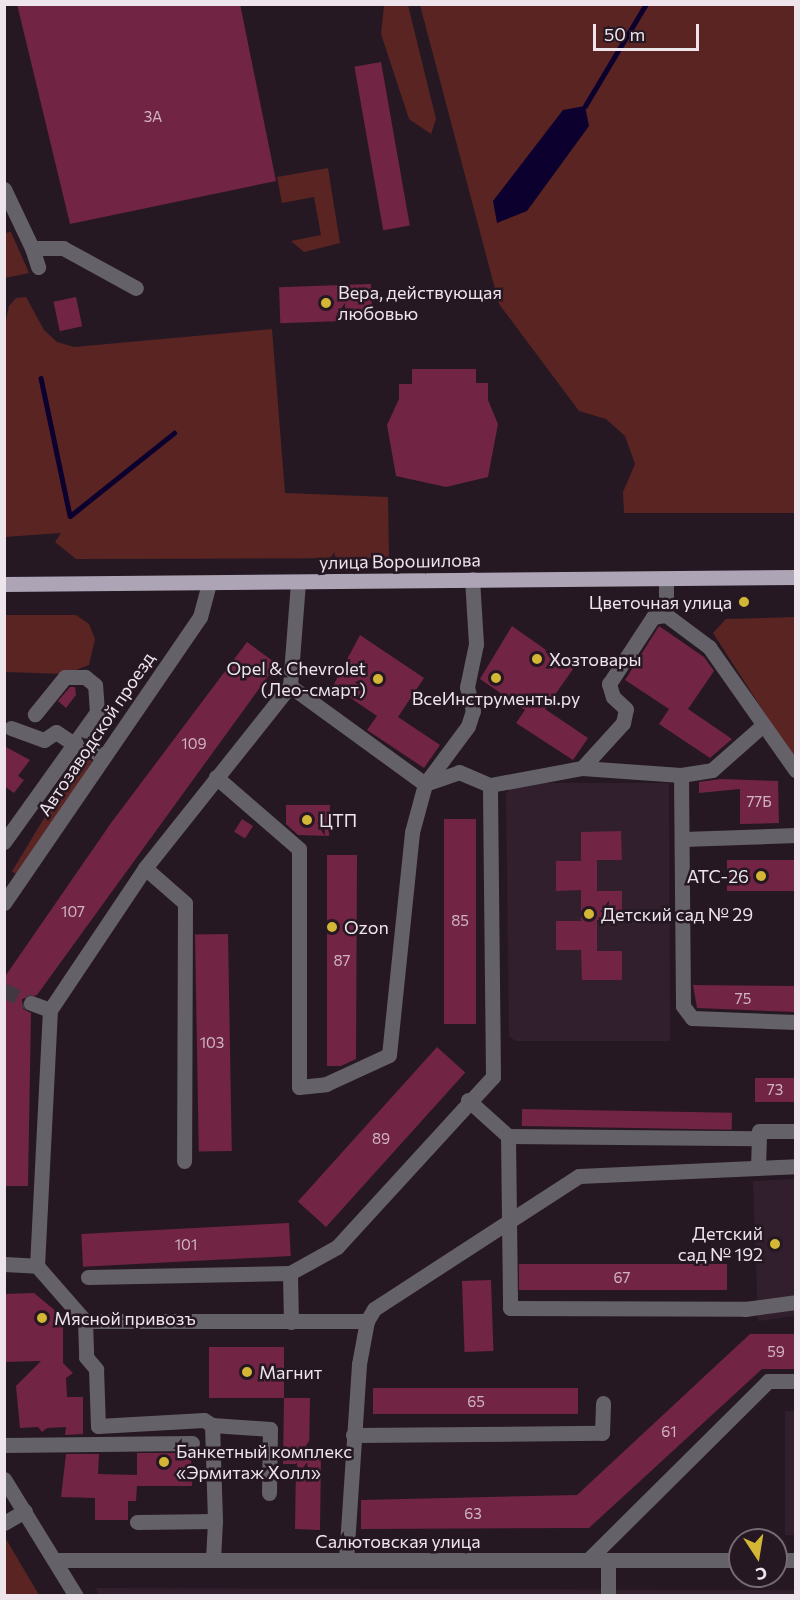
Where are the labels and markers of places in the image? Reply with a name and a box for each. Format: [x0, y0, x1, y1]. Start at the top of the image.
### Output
place label: Вера, действующая любовью [338, 282, 502, 324]
marker: Вера, действующая любовью [319, 296, 333, 310]
place label: Цветочная улица [589, 591, 732, 613]
marker: Цветочная улица [737, 595, 751, 609]
place label: Хозтовары [549, 648, 642, 670]
marker: Хозтовары [530, 652, 544, 666]
place label: Opel & Chevrolet (Лео-смарт) [226, 658, 366, 700]
marker: ВсеИнструменты.ру [489, 671, 503, 685]
marker: Opel & Chevrolet (Лео-смарт) [371, 672, 385, 686]
place label: ВсеИнструменты.ру [412, 687, 580, 709]
place label: ЦТП [319, 809, 357, 831]
marker: ЦТП [300, 813, 314, 827]
place label: АТС-26 [687, 865, 749, 887]
marker: АТС-26 [754, 869, 768, 883]
place label: Детский сад № 29 [601, 903, 753, 925]
marker: Детский сад № 29 [582, 907, 596, 921]
place label: Ozon [344, 916, 389, 938]
marker: Ozon [325, 920, 339, 934]
place label: Детский сад № 192 [678, 1223, 763, 1266]
marker: Детский сад № 192 [768, 1237, 782, 1251]
place label: Мясной привозъ [54, 1307, 196, 1329]
marker: Мясной привозъ [35, 1311, 49, 1325]
place label: Магнит [259, 1361, 322, 1383]
marker: Магнит [240, 1365, 254, 1379]
place label: Банкетный комплекс «Эрмитаж Холл» [176, 1441, 352, 1484]
marker: Банкетный комплекс «Эрмитаж Холл» [157, 1455, 171, 1469]

